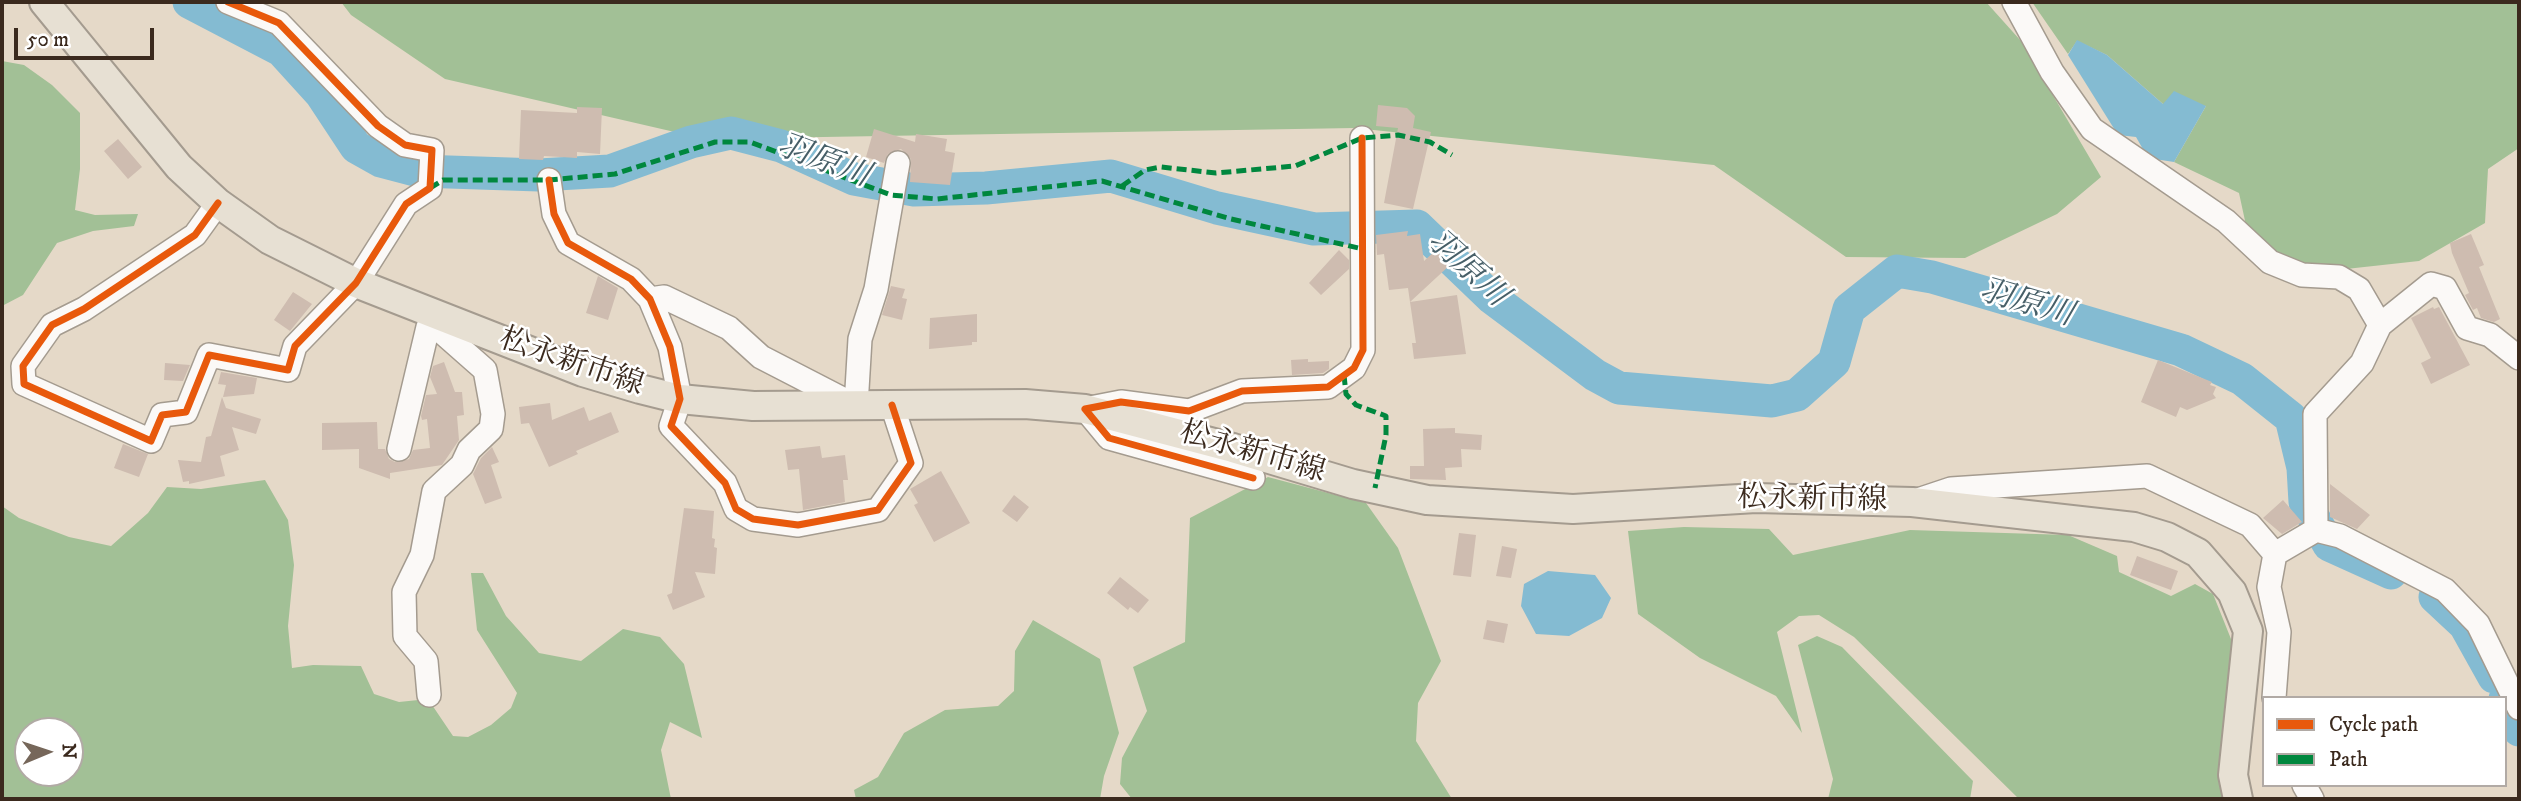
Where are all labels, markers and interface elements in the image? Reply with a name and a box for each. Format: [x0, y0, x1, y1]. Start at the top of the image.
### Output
scale bar [18, 14, 158, 58]
text: 50 m [27, 27, 69, 53]
water label: 羽原川 [771, 129, 875, 197]
water label: 羽原川 [1417, 224, 1515, 316]
water label: 羽原川 [1975, 273, 2077, 337]
street label: 松永新市線 [494, 323, 648, 405]
street label: 松永新市線 [1175, 416, 1329, 492]
street label: 松永新市線 [1737, 482, 1887, 520]
legend [2262, 696, 2507, 787]
text: Cycle path [2329, 712, 2418, 738]
north arrow [14, 717, 84, 787]
text: N [57, 743, 80, 760]
text: Path [2329, 747, 2368, 773]

